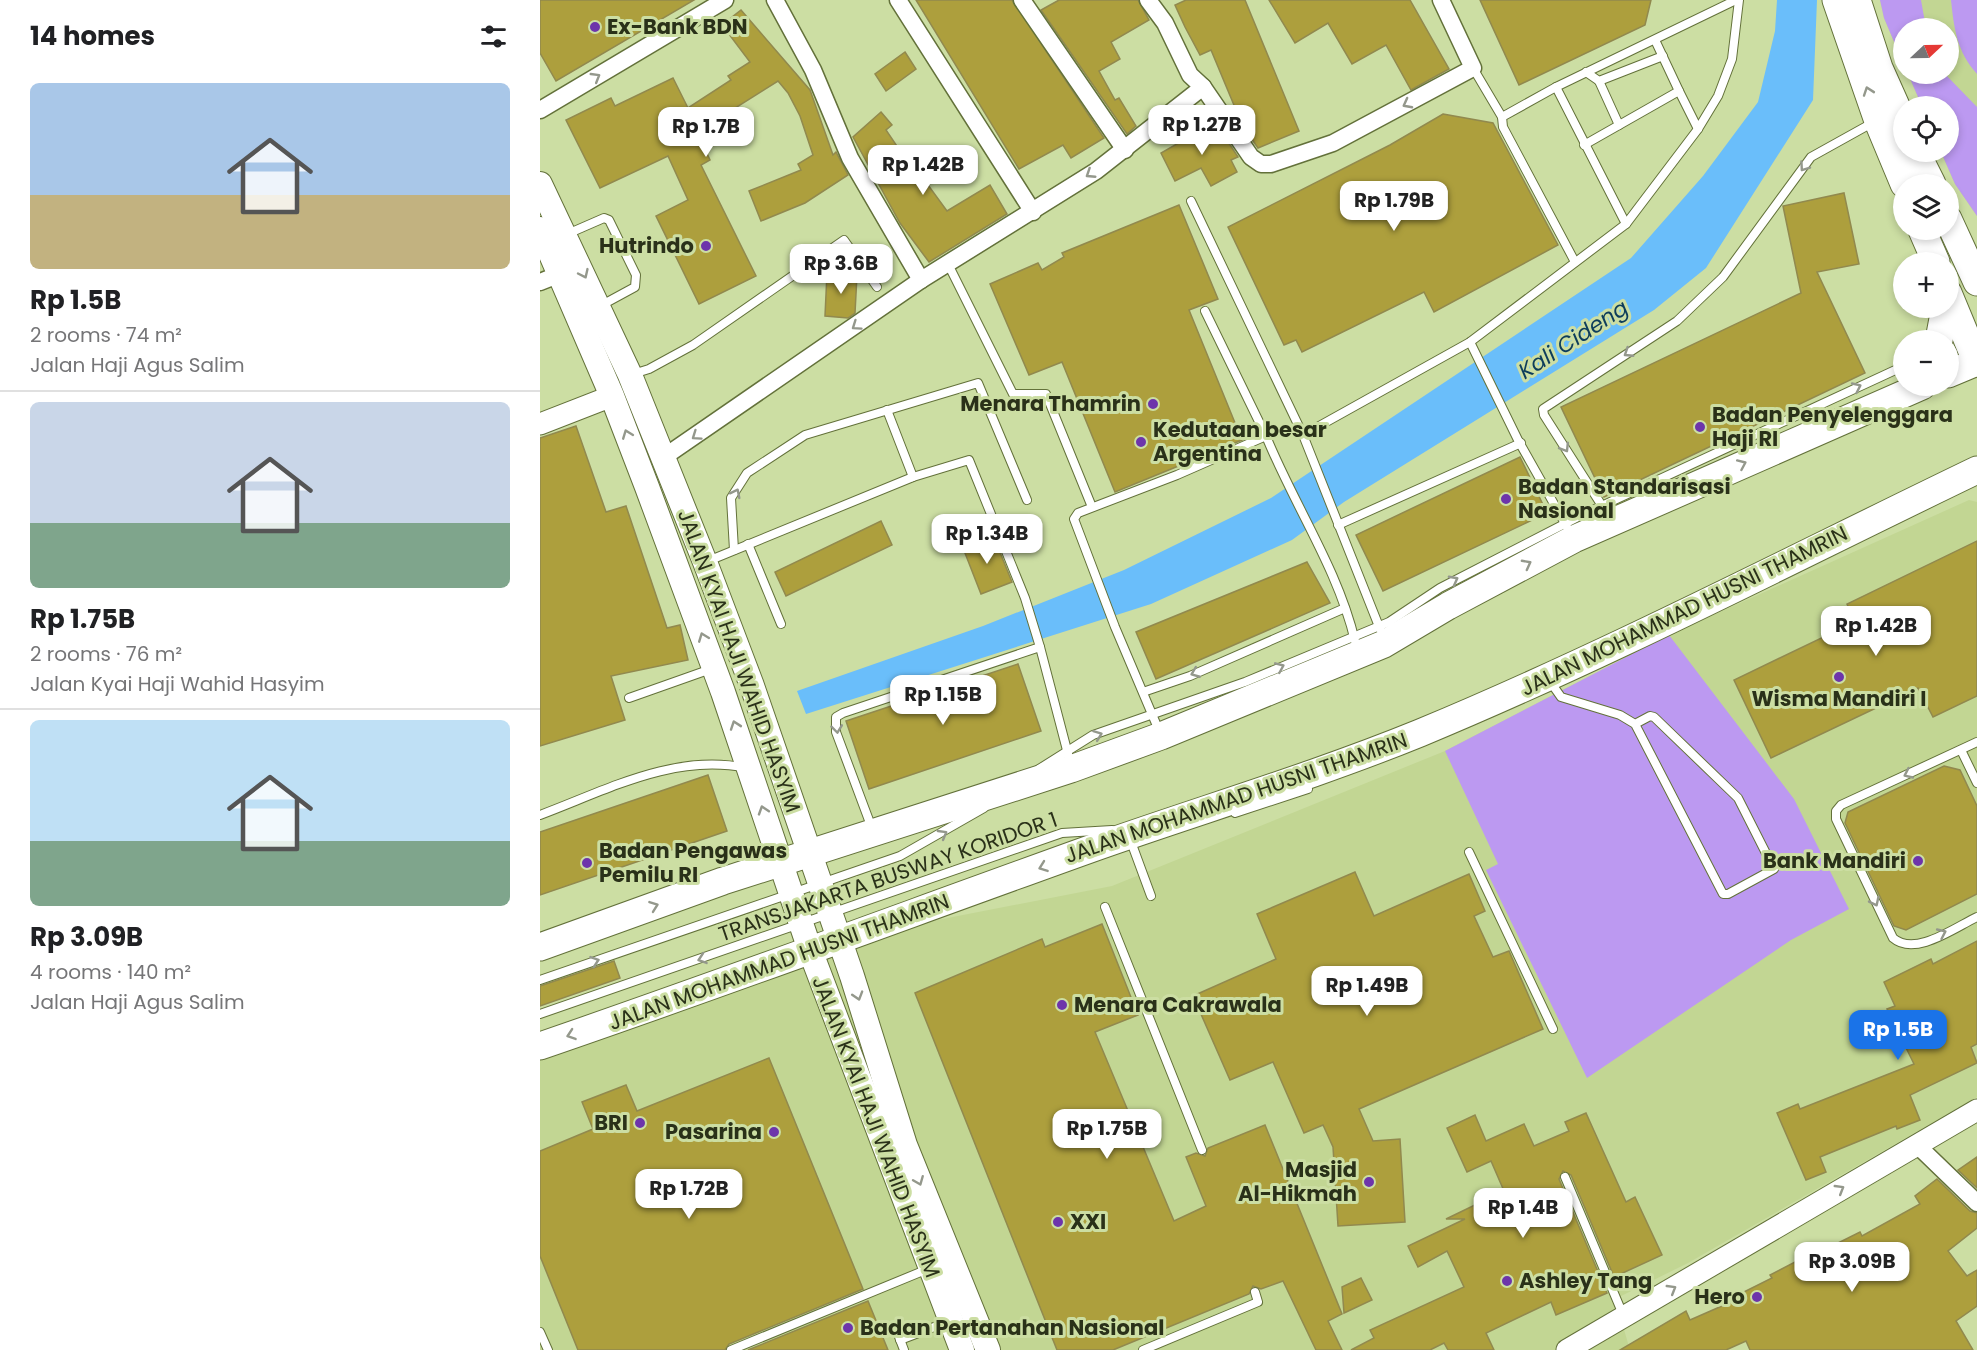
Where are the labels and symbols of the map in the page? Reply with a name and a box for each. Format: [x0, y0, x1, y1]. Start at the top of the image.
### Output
place label: Ex-Bank BDN [607, 12, 747, 41]
north arrow [1893, 18, 1959, 84]
marker: Ex-Bank BDN [588, 20, 602, 34]
one-way arrow [590, 73, 600, 85]
one-way arrow [1862, 86, 1875, 97]
one-way arrow [1402, 97, 1413, 108]
pin: Rp 1.27B [1140, 105, 1264, 156]
pin: Rp 1.7B [651, 107, 761, 158]
pin: Rp 1.42B [861, 145, 985, 196]
one-way arrow [1800, 161, 1811, 172]
one-way arrow [1086, 167, 1097, 178]
pin: Rp 1.79B [1332, 181, 1456, 232]
place label: Hutrindo [599, 231, 694, 260]
marker: Hutrindo [699, 239, 713, 253]
pin: Rp 3.6B [786, 244, 896, 295]
one-way arrow [577, 268, 589, 279]
water label: Kali Cideng [1512, 292, 1634, 387]
one-way arrow [852, 319, 863, 330]
one-way arrow [1624, 346, 1634, 358]
one-way arrow [1851, 383, 1862, 395]
place label: Menara Thamrin [960, 389, 1141, 418]
marker: Menara Thamrin [1146, 397, 1160, 411]
place label: Badan Penyelenggara Haji RI [1712, 400, 1953, 453]
place label: Kedutaan besar Argentina [1153, 415, 1327, 468]
marker: Badan Penyelenggara Haji RI [1693, 420, 1707, 434]
one-way arrow [691, 429, 702, 440]
one-way arrow [621, 430, 634, 440]
marker: Kedutaan besar Argentina [1134, 435, 1148, 449]
one-way arrow [1557, 442, 1569, 452]
one-way arrow [1736, 459, 1747, 471]
place label: Badan Standarisasi Nasional [1518, 472, 1731, 525]
one-way arrow [728, 488, 740, 499]
marker: Badan Standarisasi Nasional [1499, 492, 1513, 506]
street label: JALAN KYAI HAJI WAHID HASYIM [671, 505, 808, 816]
pin: Rp 1.34B [925, 514, 1049, 565]
street label: JALAN MOHAMMAD HUSNI THAMRIN [1515, 519, 1852, 703]
one-way arrow [1521, 560, 1531, 571]
one-way arrow [1448, 576, 1458, 587]
pin: Rp 1.42B [1814, 606, 1938, 657]
one-way arrow [697, 632, 710, 643]
one-way arrow [1274, 662, 1285, 674]
one-way arrow [1190, 666, 1201, 678]
marker: Wisma Mandiri I [1832, 670, 1846, 684]
pin: Rp 1.15B [881, 675, 1005, 726]
place label: Wisma Mandiri I [1752, 684, 1926, 713]
one-way arrow [729, 720, 742, 731]
one-way arrow [830, 725, 843, 734]
street label: JALAN MOHAMMAD HUSNI THAMRIN [1061, 725, 1411, 870]
one-way arrow [1092, 729, 1102, 742]
one-way arrow [1904, 767, 1915, 779]
street label: TRANSJAKARTA BUSWAY KORIDOR 1 [715, 805, 1061, 948]
one-way arrow [758, 805, 771, 816]
one-way arrow [937, 830, 947, 841]
place label: Badan Pengawas Pemilu RI [599, 836, 787, 889]
place label: Bank Mandiri [1763, 846, 1906, 875]
marker: Bank Mandiri [1911, 854, 1925, 868]
marker: Badan Pengawas Pemilu RI [580, 856, 594, 870]
one-way arrow [1038, 859, 1049, 872]
street label: JALAN MOHAMMAD HUSNI THAMRIN [605, 886, 953, 1037]
one-way arrow [1868, 896, 1880, 907]
one-way arrow [648, 901, 659, 914]
one-way arrow [1936, 929, 1947, 941]
one-way arrow [697, 952, 708, 965]
one-way arrow [589, 955, 600, 968]
pin: Rp 1.49B [1305, 966, 1429, 1017]
street label: JALAN KYAI HAJI WAHID HASYIM [805, 972, 947, 1282]
one-way arrow [851, 990, 863, 1001]
place label: Menara Cakrawala [1074, 990, 1282, 1019]
marker: Menara Cakrawala [1055, 998, 1069, 1012]
pin: Rp 1.5B [1843, 1010, 1953, 1061]
one-way arrow [566, 1028, 577, 1041]
place label: BRI [594, 1108, 628, 1137]
pin: Rp 1.75B [1045, 1109, 1169, 1160]
marker: BRI [633, 1116, 647, 1130]
place label: Pasarina [665, 1117, 762, 1146]
marker: Pasarina [767, 1125, 781, 1139]
place label: Masjid Al-Hikmah [1238, 1155, 1357, 1208]
pin: Rp 1.72B [627, 1169, 751, 1220]
one-way arrow [912, 1175, 924, 1186]
marker: Masjid Al-Hikmah [1362, 1175, 1376, 1189]
one-way arrow [1834, 1185, 1844, 1196]
pin: Rp 1.4B [1468, 1188, 1578, 1239]
place label: XXI [1070, 1207, 1106, 1236]
marker: XXI [1051, 1215, 1065, 1229]
pin: Rp 3.09B [1790, 1242, 1914, 1293]
place label: Ashley Tang [1519, 1266, 1652, 1295]
marker: Ashley Tang [1500, 1274, 1514, 1288]
place label: Hero [1694, 1282, 1745, 1311]
one-way arrow [1666, 1284, 1676, 1296]
marker: Hero [1750, 1290, 1764, 1304]
place label: Badan Pertanahan Nasional [860, 1313, 1164, 1342]
marker: Badan Pertanahan Nasional [841, 1321, 855, 1335]

